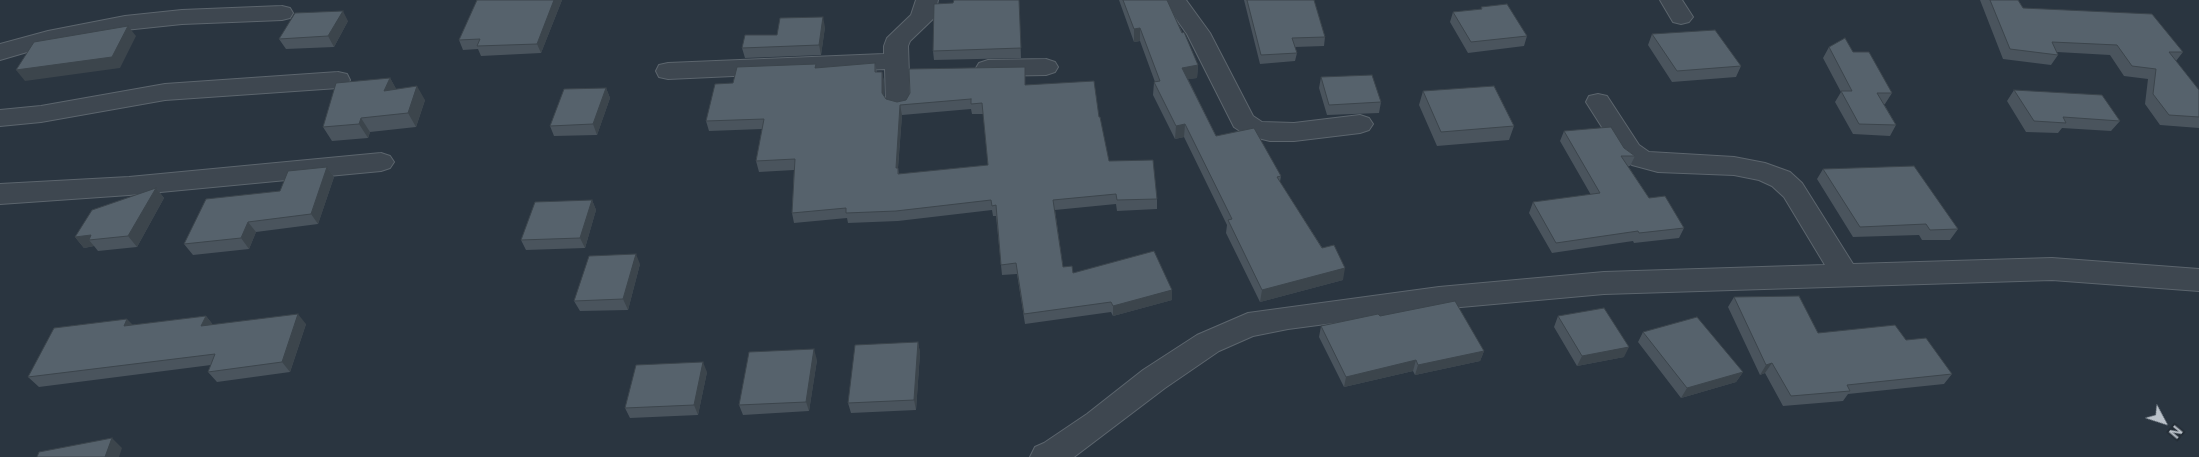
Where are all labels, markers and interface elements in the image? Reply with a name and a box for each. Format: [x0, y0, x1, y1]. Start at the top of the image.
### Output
north arrow [2139, 397, 2189, 447]
text: N [2166, 422, 2186, 442]

